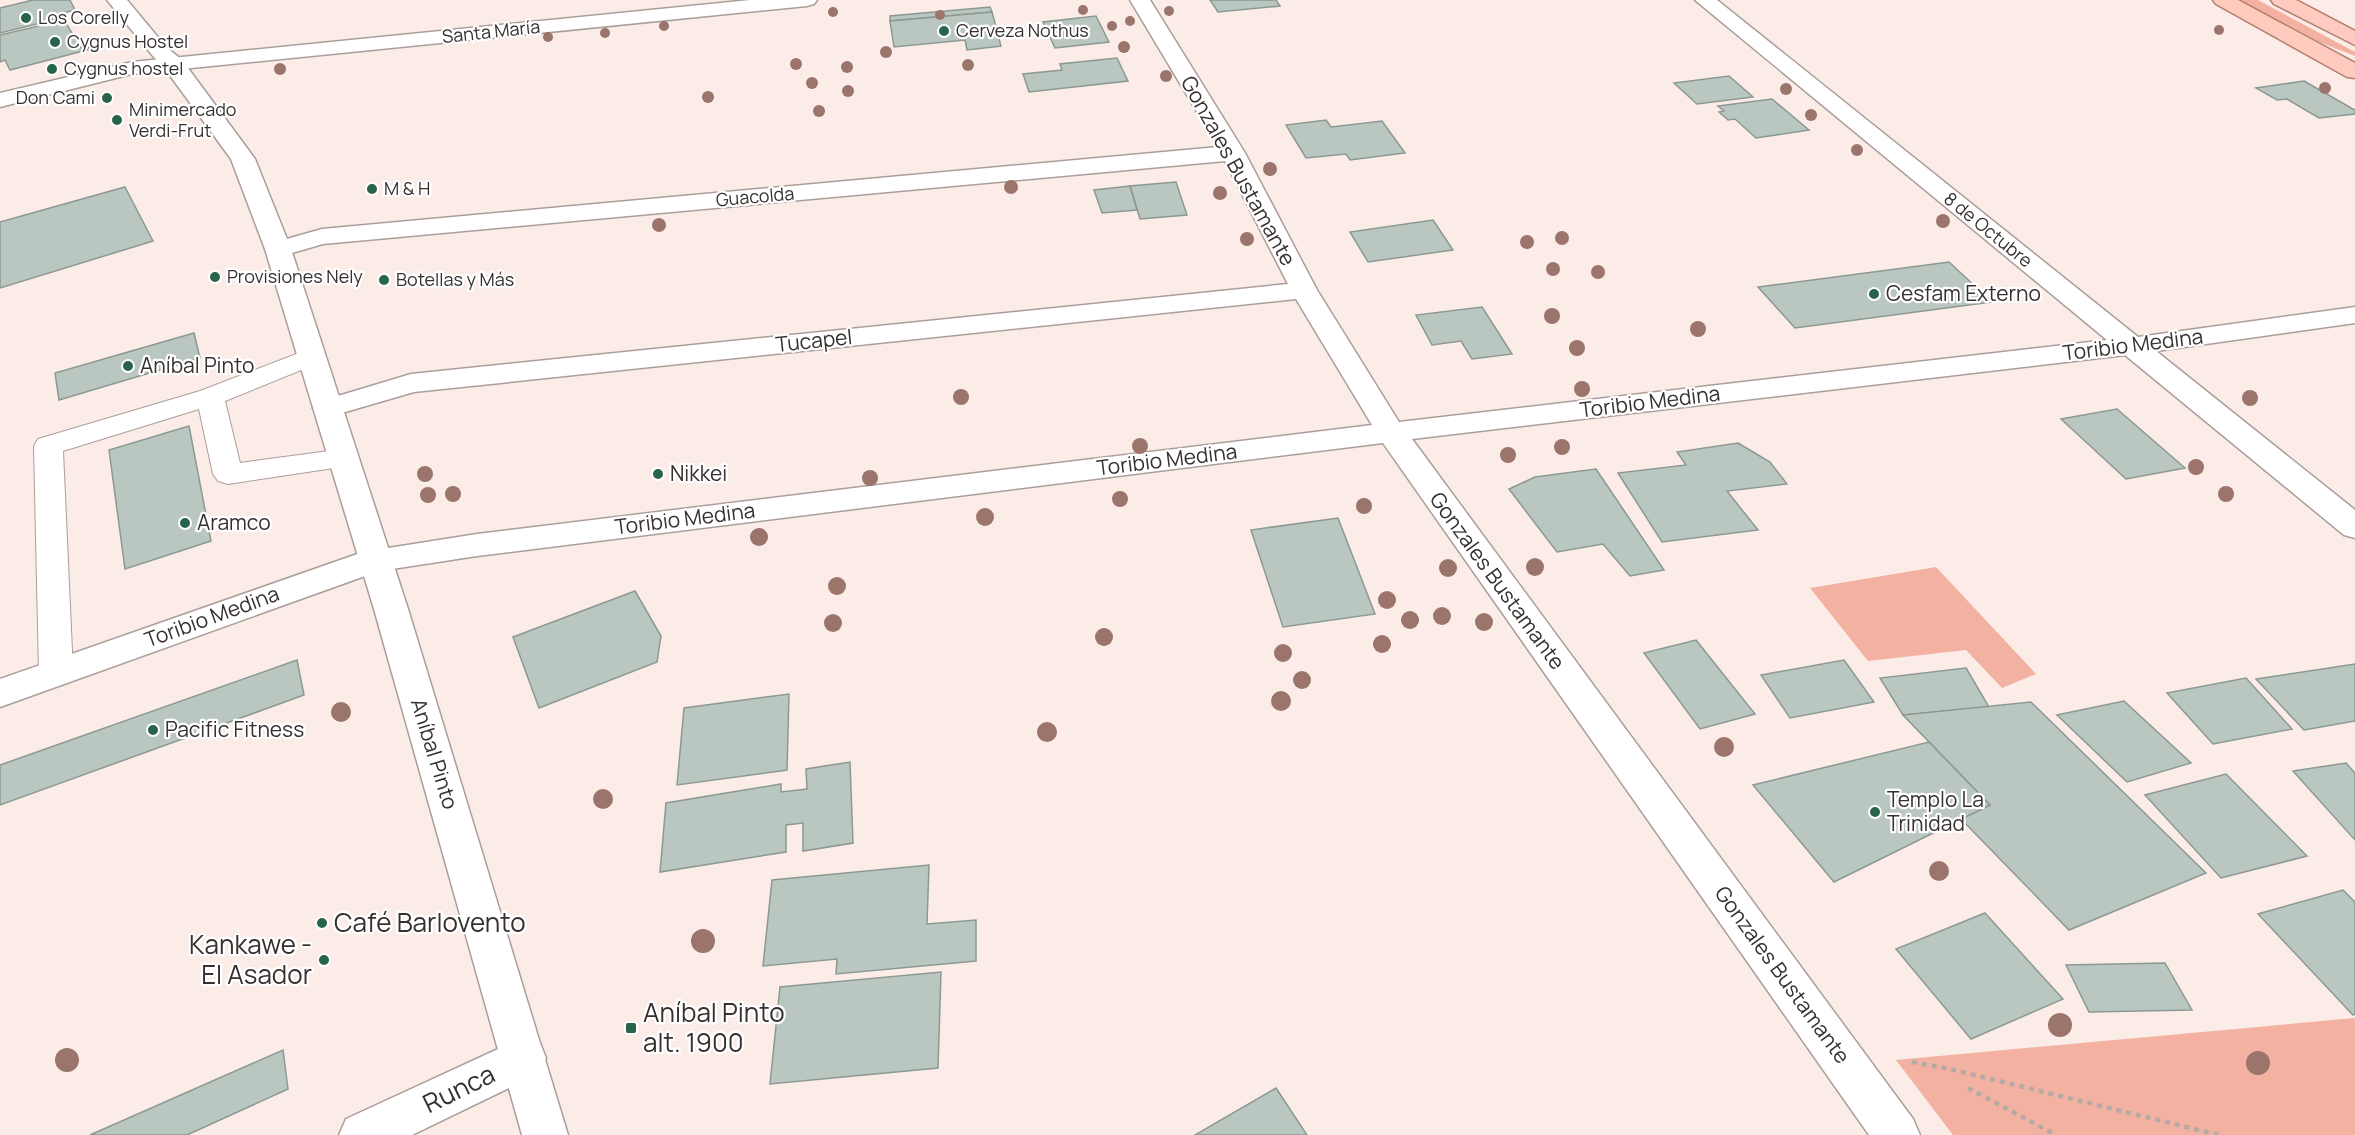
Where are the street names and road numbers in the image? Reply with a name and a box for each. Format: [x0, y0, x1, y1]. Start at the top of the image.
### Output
street label: Santa María [441, 14, 541, 48]
street label: Gonzales Bustamante [1175, 71, 1303, 270]
street label: Guacolda [715, 181, 795, 211]
street label: 8 de Octubre [1939, 186, 2038, 272]
street label: Tucapel [774, 322, 854, 358]
street label: Toribio Medina [2061, 322, 2205, 367]
street label: Toribio Medina [1578, 379, 1722, 424]
street label: Toribio Medina [1095, 437, 1239, 482]
street label: Gonzales Bustamante [1424, 486, 1572, 675]
street label: Toribio Medina [613, 496, 757, 541]
street label: Toribio Medina [141, 579, 283, 653]
street label: Aníbal Pinto [405, 695, 465, 812]
street label: Gonzales Bustamante [1709, 880, 1857, 1069]
street label: Runca [417, 1055, 501, 1121]

